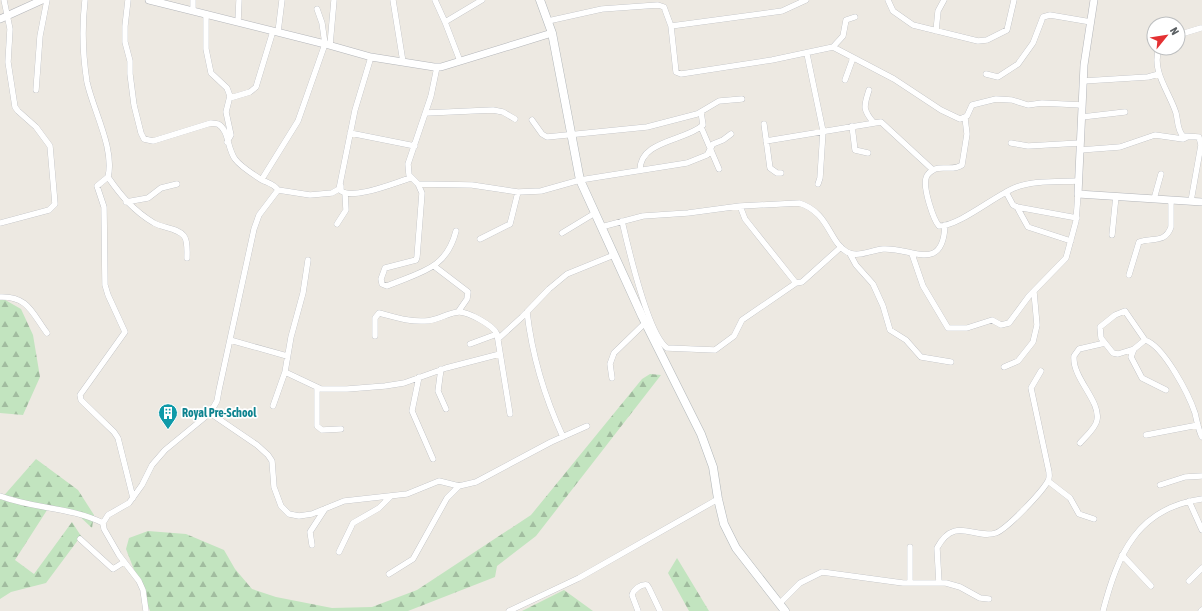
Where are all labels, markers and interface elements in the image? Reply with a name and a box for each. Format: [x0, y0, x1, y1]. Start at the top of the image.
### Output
north arrow [1146, 16, 1186, 56]
text: N [1168, 25, 1181, 37]
building icon: Royal Pre-School [157, 402, 179, 430]
place label: Royal Pre-School [182, 406, 257, 420]

